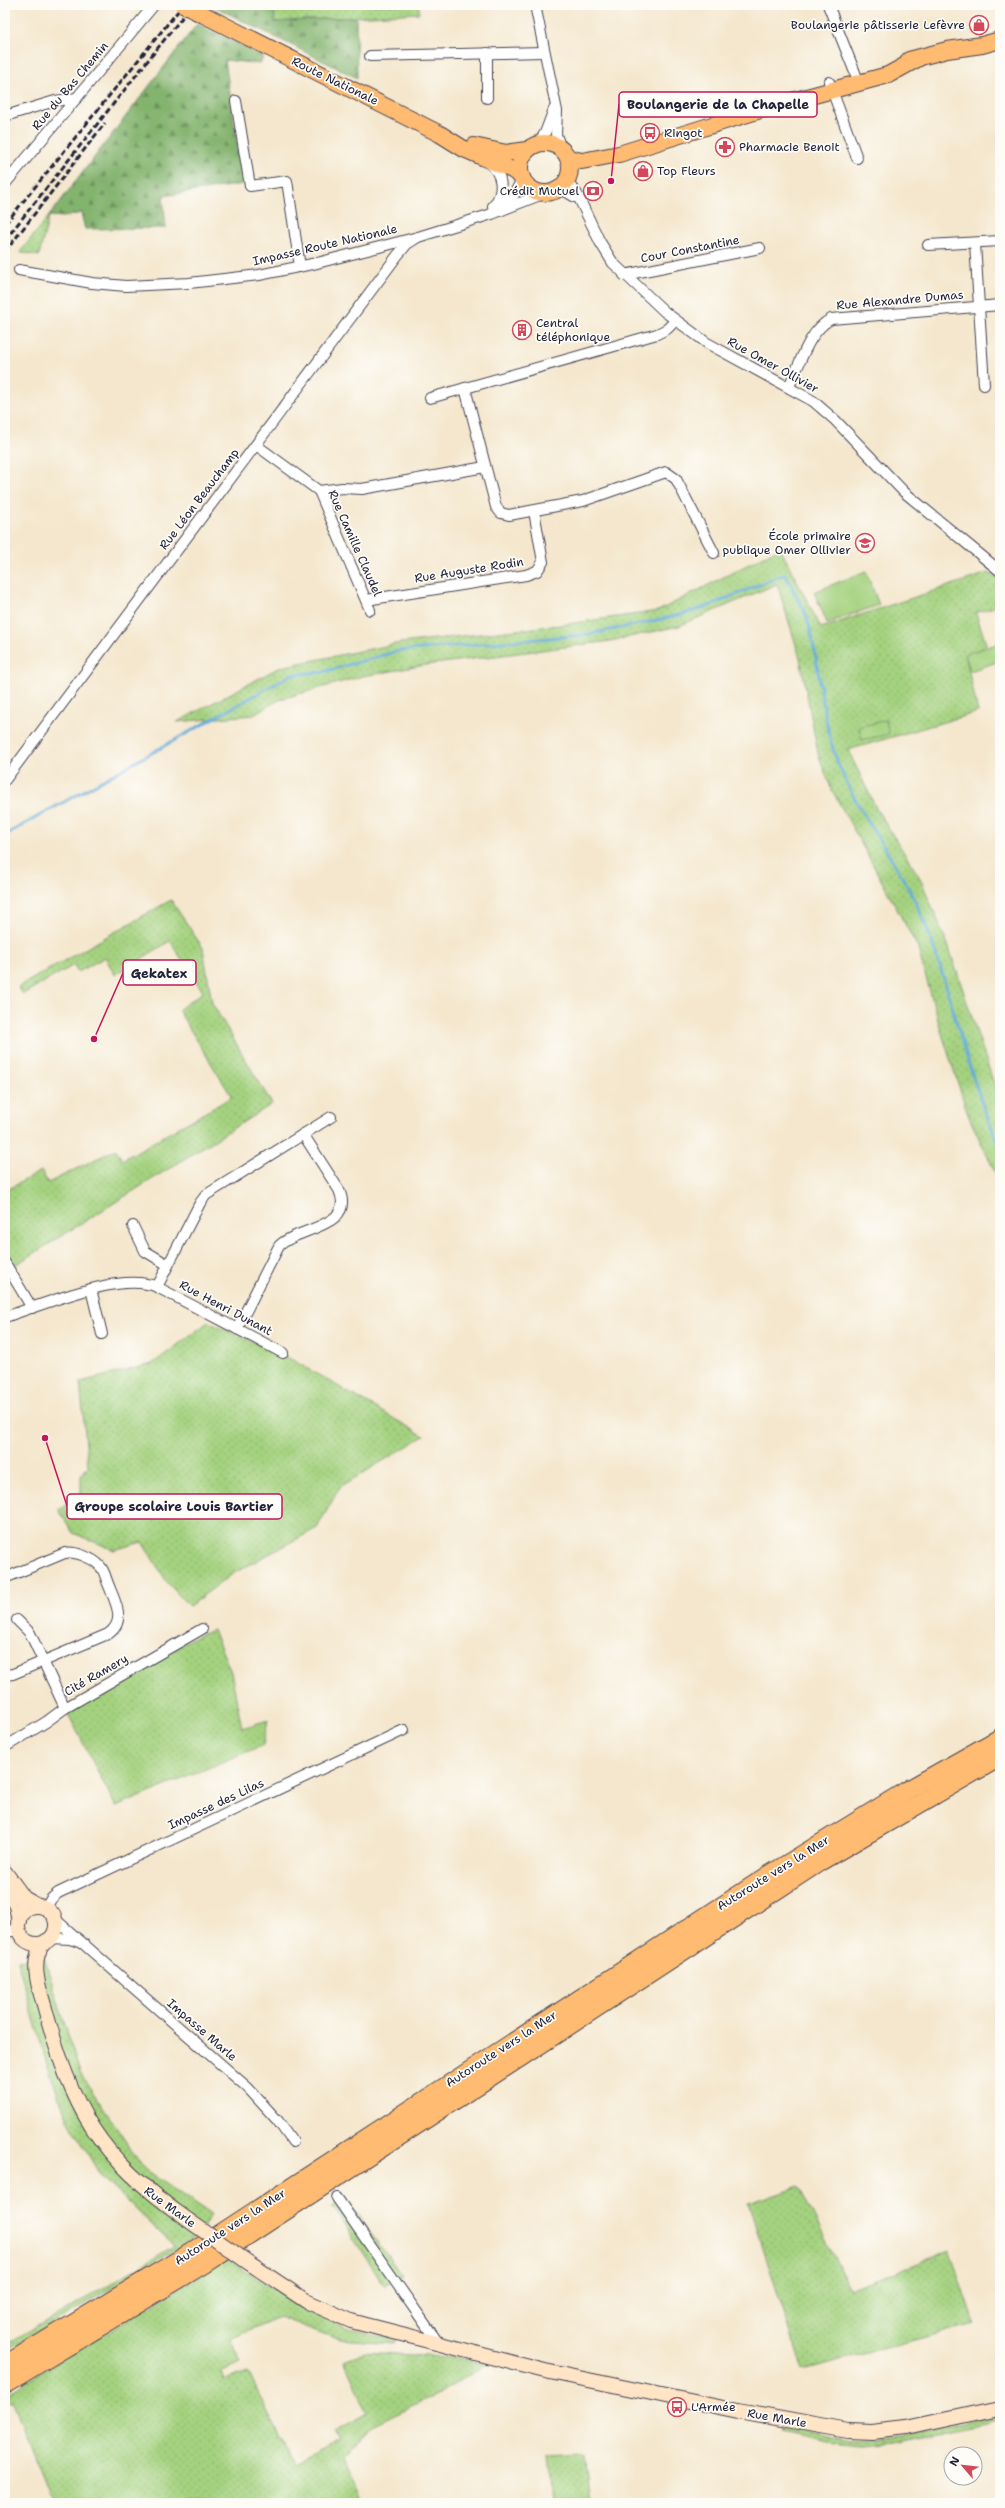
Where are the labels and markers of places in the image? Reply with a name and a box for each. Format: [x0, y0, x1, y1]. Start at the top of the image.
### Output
shop icon: Boulangerie pâtisserie Lefèvre [968, 14, 990, 36]
place label: Boulangerie pâtisserie Lefèvre [791, 17, 965, 33]
callout: Boulangerie de la Chapelle [619, 92, 817, 117]
bus stop icon: Ringot [639, 122, 661, 144]
place label: Ringot [664, 125, 702, 141]
pharmacy icon: Pharmacie Benoit [714, 136, 736, 158]
place label: Pharmacie Benoit [739, 139, 840, 155]
shop icon: Top Fleurs [632, 160, 654, 182]
place label: Top Fleurs [657, 163, 716, 179]
bank icon: Crédit Mutuel [582, 180, 604, 202]
place label: Crédit Mutuel [500, 183, 579, 199]
place label: Central téléphonique [536, 315, 610, 345]
building icon: Central téléphonique [511, 319, 533, 341]
place label: École primaire publique Omer Ollivier [723, 528, 851, 558]
school or university icon: École primaire publique Omer Ollivier [854, 532, 876, 554]
callout: Gekatex [123, 960, 196, 985]
callout: Groupe scolaire Louis Bartier [67, 1494, 282, 1519]
bus stop icon: L'Armée [666, 2396, 688, 2418]
place label: L'Armée [691, 2399, 736, 2415]

